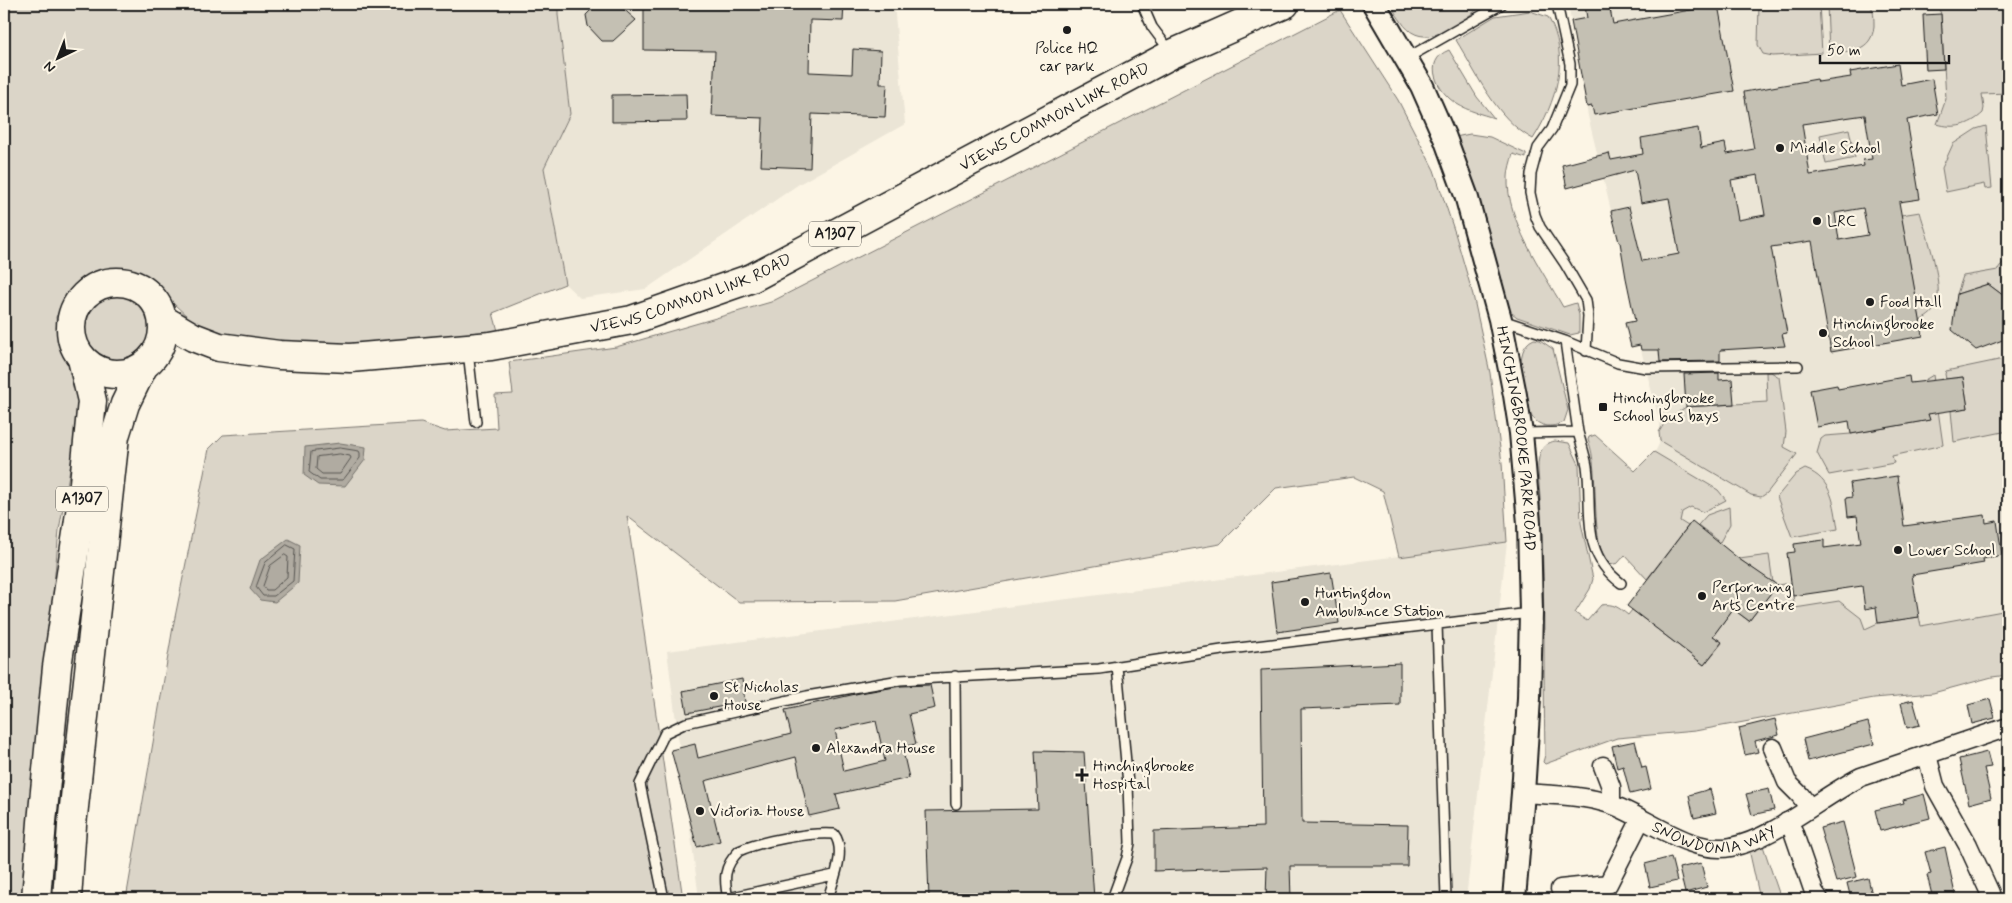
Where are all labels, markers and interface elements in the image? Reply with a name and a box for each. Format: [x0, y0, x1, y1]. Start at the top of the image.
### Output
marker: Police HQ car park [1061, 24, 1073, 36]
north arrow [32, 32, 82, 82]
scale bar [1820, 32, 1948, 64]
place label: Police HQ car park [1035, 38, 1099, 77]
text: 50 m [1827, 41, 1861, 61]
text: N [40, 57, 59, 77]
street label: VIEWS COMMON LINK ROAD [956, 57, 1153, 176]
place label: Middle School [1790, 138, 1881, 159]
marker: Middle School [1774, 142, 1786, 154]
place label: LRC [1827, 211, 1856, 232]
marker: LRC [1811, 215, 1823, 227]
road number: A1307 [809, 222, 861, 246]
street label: VIEWS COMMON LINK ROAD [588, 248, 795, 338]
place label: Food Hall [1880, 292, 1942, 313]
marker: Food Hall [1864, 296, 1876, 308]
place label: Hinchingbrooke School [1833, 314, 1934, 353]
street label: HINCHINGBROOKE PARK ROAD [1491, 324, 1540, 551]
marker: Hinchingbrooke School [1817, 327, 1829, 339]
place label: Hinchingbrooke School bus bays [1613, 388, 1719, 427]
marker: Hinchingbrooke School bus bays [1597, 401, 1609, 413]
road number: A1307 [56, 486, 108, 512]
place label: Lower School [1908, 540, 1996, 561]
marker: Lower School [1892, 544, 1904, 556]
place label: Performing Arts Centre [1712, 577, 1795, 616]
place label: Huntingdon Ambulance Station [1315, 583, 1444, 622]
marker: Performing Arts Centre [1696, 590, 1708, 602]
marker: Huntingdon Ambulance Station [1299, 596, 1311, 608]
place label: St Nicholas House [724, 677, 799, 716]
marker: St Nicholas House [708, 690, 720, 702]
place label: Alexandra House [826, 738, 935, 759]
marker: Alexandra House [810, 742, 822, 754]
place label: Hinchingbrooke Hospital [1093, 756, 1194, 795]
marker: Hinchingbrooke Hospital [1075, 768, 1089, 782]
place label: Victoria House [710, 801, 805, 822]
marker: Victoria House [694, 805, 706, 817]
street label: SNOWDONIA WAY [1649, 811, 1779, 835]
text: SNOWDONIA WAY [1648, 816, 1780, 859]

